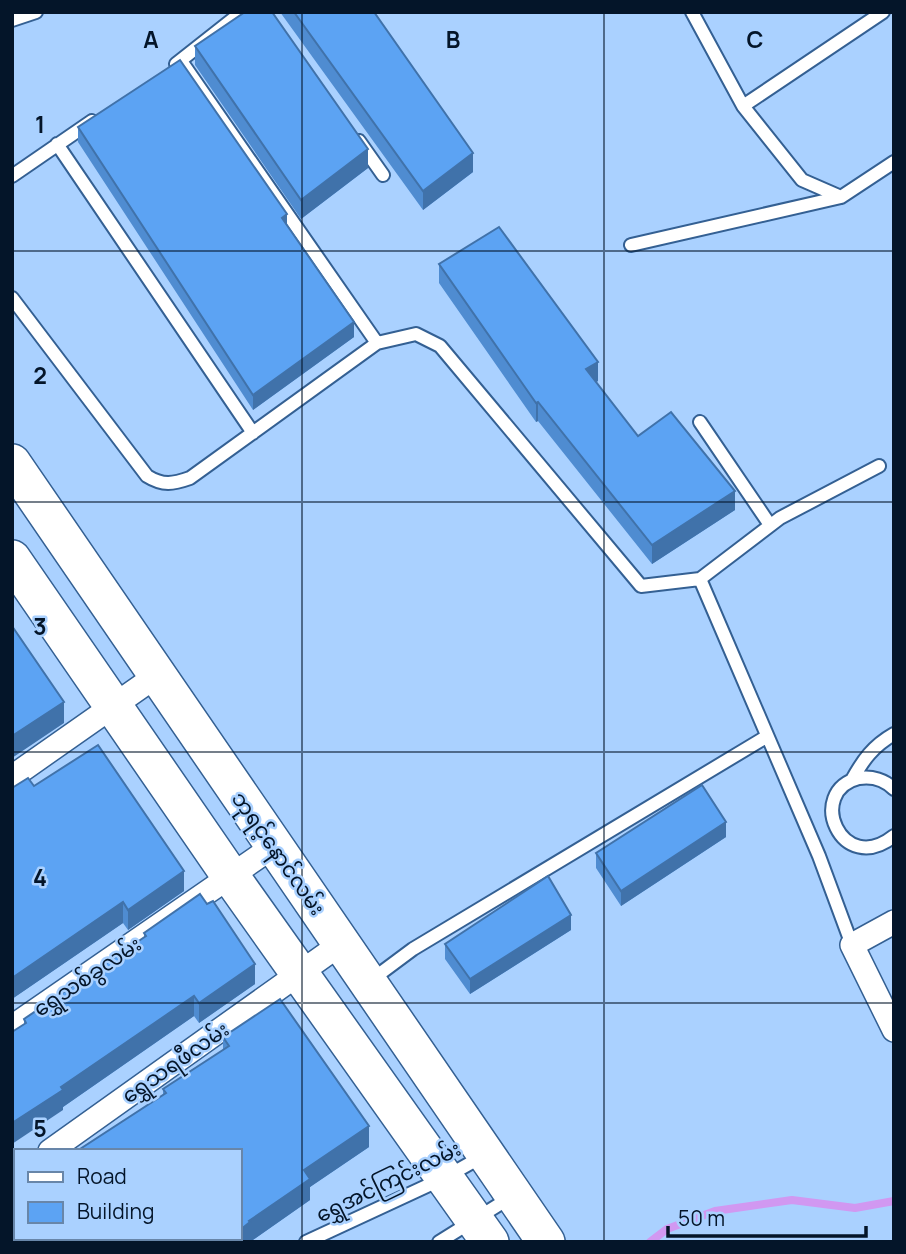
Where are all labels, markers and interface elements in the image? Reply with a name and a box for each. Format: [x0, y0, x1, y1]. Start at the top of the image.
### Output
text: A [143, 23, 159, 55]
text: B [446, 23, 460, 55]
text: C [747, 23, 764, 55]
text: 1 [35, 108, 45, 140]
text: 2 [33, 359, 47, 391]
text: 3 [33, 610, 47, 642]
street label: ဘုရင့်နောင်လမ်း [223, 785, 333, 923]
text: 4 [33, 861, 47, 893]
street label: ရွှေသစ်ခွလမ်း [27, 929, 149, 1026]
street label: ရွှေသရဖီလမ်း [115, 1014, 236, 1113]
text: 5 [33, 1112, 47, 1144]
street label: ရွှေအင်ကြင်းလမ်း [310, 1133, 467, 1232]
legend [14, 1149, 242, 1240]
text: Road [77, 1162, 127, 1190]
scale bar [668, 1194, 866, 1238]
text: Building [77, 1197, 154, 1225]
text: 50 m [678, 1204, 725, 1232]

